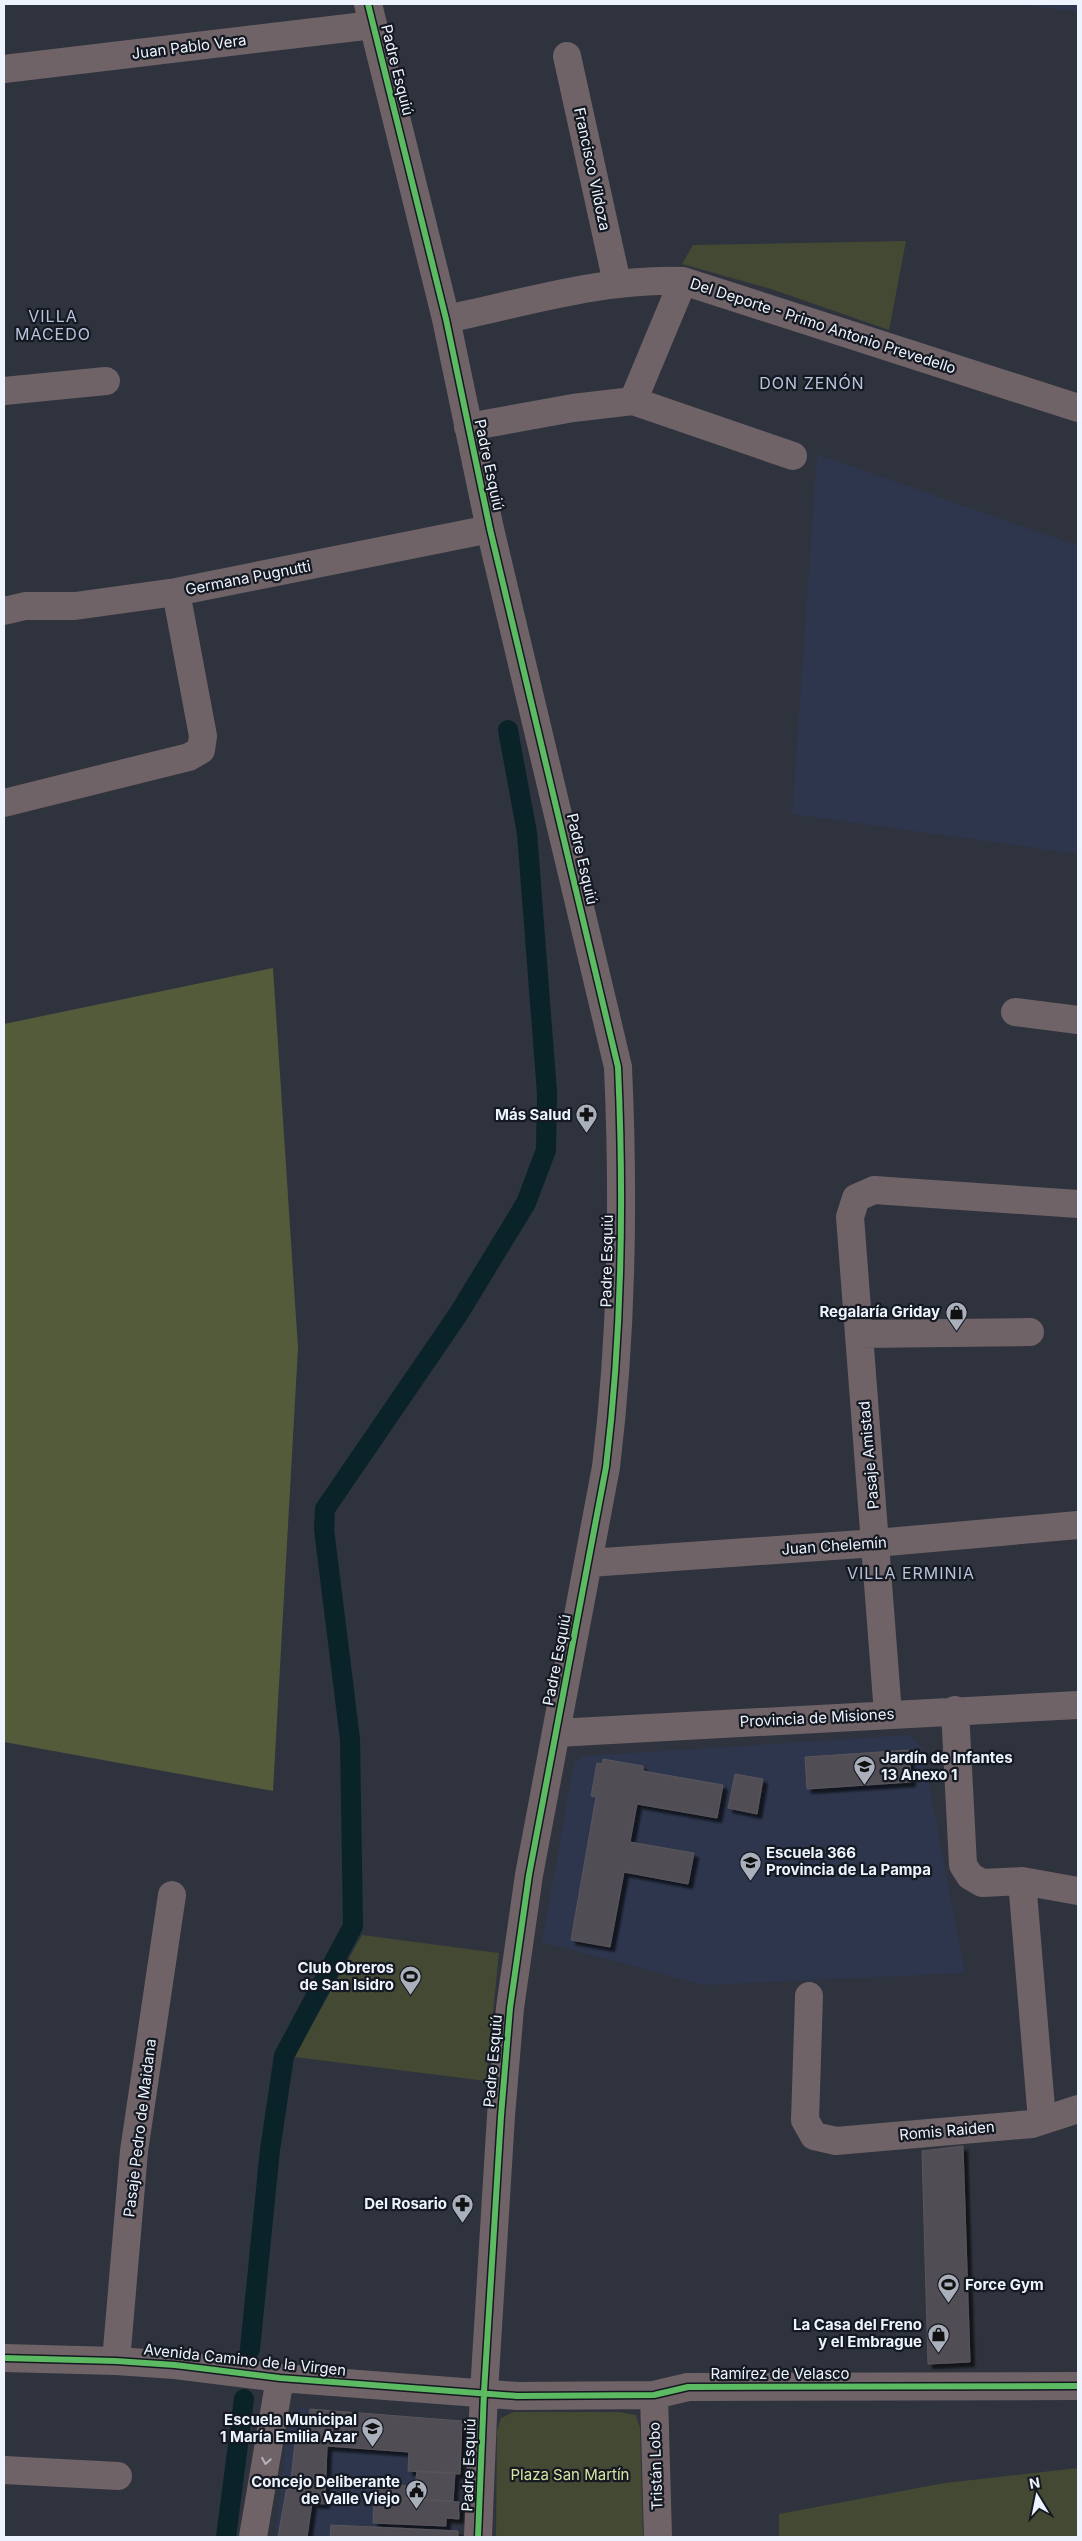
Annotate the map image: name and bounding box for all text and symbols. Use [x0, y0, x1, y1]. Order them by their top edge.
street label: Padre Esquiú [377, 22, 418, 117]
street label: Juan Pablo Vera [131, 30, 247, 63]
street label: Francisco Vildoza [570, 106, 615, 232]
street label: Del Deporte - Primo Antonio Prevedello [688, 273, 959, 378]
district label: VILLA MACEDO [15, 306, 91, 344]
district label: DON ZENÓN [759, 373, 865, 393]
street label: Padre Esquiú [471, 417, 508, 512]
street label: Germana Pugnutti [184, 556, 312, 599]
street label: Padre Esquiú [563, 811, 602, 906]
pharmacy icon: Más Salud [575, 1103, 599, 1134]
place label: Más Salud [495, 1105, 571, 1124]
street label: Padre Esquiú [596, 1214, 617, 1308]
shop icon: Regalaría Griday [944, 1300, 968, 1331]
place label: Regalaría Griday [819, 1302, 940, 1321]
street label: Pasaje Amistad [854, 1400, 883, 1510]
street label: Juan Chelemín [781, 1532, 887, 1559]
district label: VILLA ERMINIA [847, 1563, 975, 1583]
street label: Padre Esquiú [538, 1612, 575, 1707]
street label: Provincia de Misiones [739, 1704, 895, 1731]
place label: Jardín de Infantes 13 Anexo 1 [881, 1748, 1013, 1784]
school or university icon: Jardín de Infantes 13 Anexo 1 [853, 1755, 877, 1786]
place label: Escuela 366 Provincia de La Pampa [766, 1843, 931, 1879]
school or university icon: Escuela 366 Provincia de La Pampa [738, 1850, 762, 1881]
place label: Club Obreros de San Isidro [297, 1958, 394, 1994]
sports icon: Club Obreros de San Isidro [398, 1965, 422, 1996]
street label: Padre Esquiú [479, 2014, 506, 2108]
street label: Pasaje Pedro de Maidana [119, 2038, 160, 2218]
street label: Romis Raiden [898, 2117, 995, 2144]
pharmacy icon: Del Rosario [451, 2192, 475, 2223]
place label: Del Rosario [364, 2194, 447, 2213]
sports icon: Force Gym [937, 2273, 961, 2304]
place label: Force Gym [965, 2275, 1044, 2294]
place label: La Casa del Freno y el Embrague [793, 2315, 922, 2351]
shop icon: La Casa del Freno y el Embrague [926, 2322, 950, 2353]
street label: Avenida Camino de la Virgen [143, 2339, 347, 2380]
street label: Ramírez de Velasco [710, 2364, 850, 2383]
place label: Escuela Municipal 1 María Emilia Azar [220, 2410, 357, 2446]
school or university icon: Escuela Municipal 1 María Emilia Azar [361, 2417, 385, 2448]
street label: Padre Esquiú [457, 2418, 480, 2512]
street label: Tristán Lobo [644, 2422, 667, 2511]
one-way arrow [261, 2456, 271, 2465]
park label: Plaza San Martín [511, 2465, 629, 2484]
north arrow [1012, 2471, 1062, 2521]
place label: Concejo Deliberante de Valle Viejo [251, 2472, 400, 2508]
text: N [1028, 2473, 1041, 2492]
public building icon: Concejo Deliberante de Valle Viejo [404, 2479, 428, 2510]

